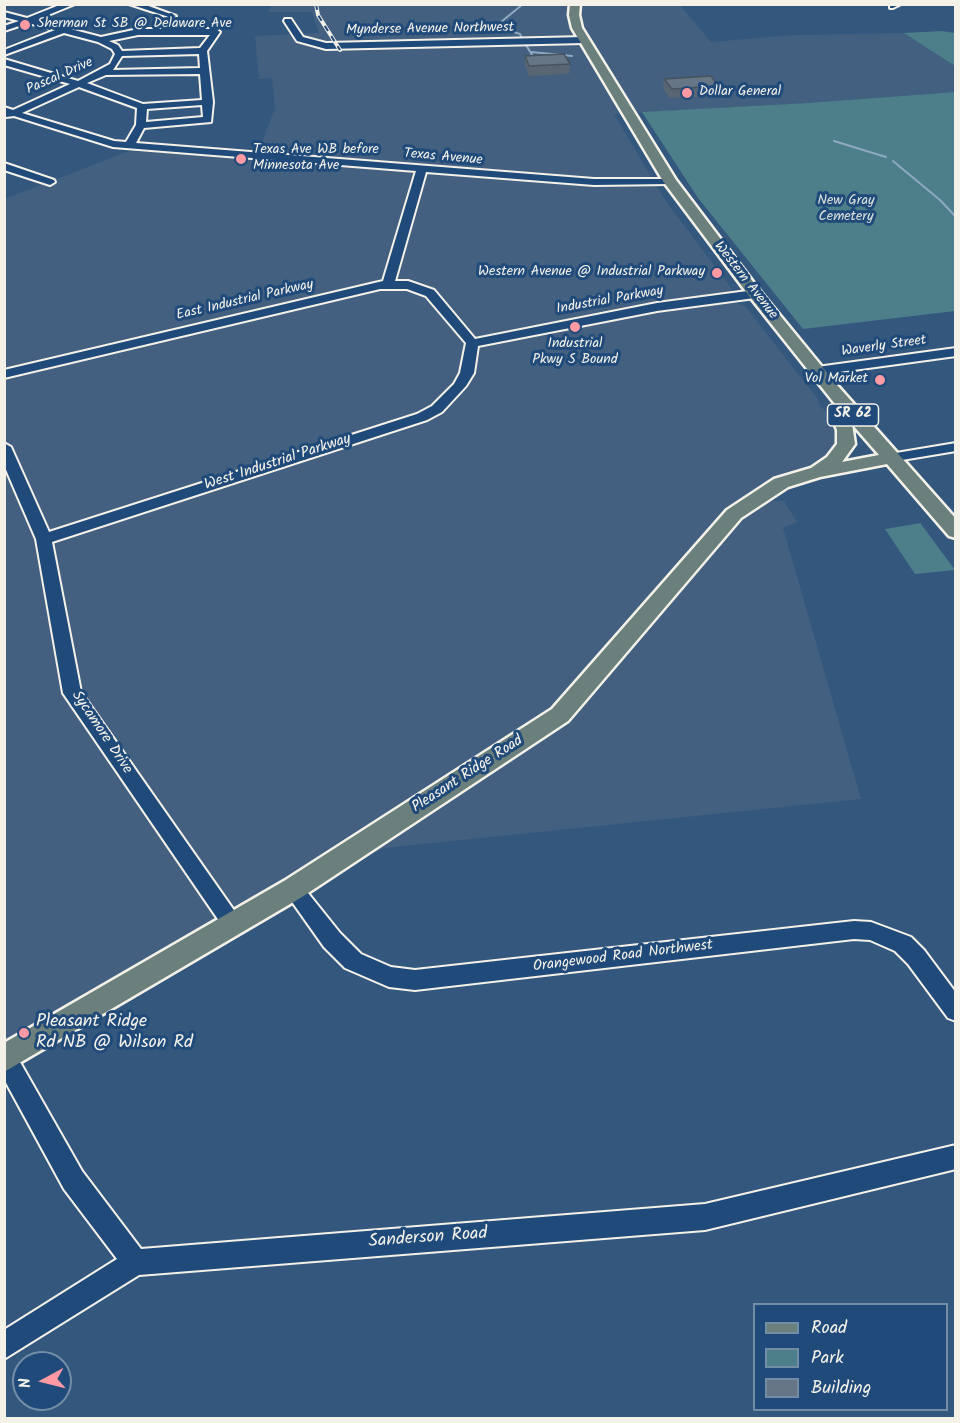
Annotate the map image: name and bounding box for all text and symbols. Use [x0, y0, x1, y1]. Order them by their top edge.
place label: Sherman St SB @ Delaware Ave [37, 17, 232, 33]
marker: Sherman St SB @ Delaware Ave [18, 18, 32, 32]
street label: Mynderse Avenue Northwest [346, 20, 514, 40]
street label: Pascal Drive [24, 55, 96, 99]
place label: Dollar General [699, 85, 781, 101]
marker: Dollar General [680, 86, 694, 100]
place label: Texas Ave WB before Minnesota Ave [253, 143, 379, 176]
street label: Texas Avenue [403, 146, 483, 170]
marker: Texas Ave WB before Minnesota Ave [234, 152, 248, 166]
park label: New Gray Cemetery [817, 194, 875, 226]
street label: Western Avenue [709, 239, 781, 323]
place label: Western Avenue @ Industrial Parkway [478, 265, 705, 281]
marker: Western Avenue @ Industrial Parkway [710, 266, 724, 280]
street label: East Industrial Parkway [175, 277, 315, 325]
street label: Industrial Parkway [555, 283, 665, 319]
marker: Industrial Pkwy S Bound [568, 320, 582, 334]
street label: Waverly Street [841, 333, 927, 361]
place label: Industrial Pkwy S Bound [532, 337, 618, 370]
place label: Vol Market [805, 372, 868, 388]
marker: Vol Market [873, 373, 887, 387]
road number: SR 62 [828, 404, 878, 426]
street label: West Industrial Parkway [203, 431, 353, 495]
street label: Sycamore Drive [67, 688, 135, 778]
street label: Pleasant Ridge Road [409, 732, 527, 818]
street label: Orangewood Road Northwest [532, 937, 714, 977]
place label: Pleasant Ridge Rd NB @ Wilson Rd [36, 1012, 193, 1054]
marker: Pleasant Ridge Rd NB @ Wilson Rd [17, 1026, 31, 1040]
street label: Sanderson Road [368, 1224, 488, 1254]
legend [753, 1303, 948, 1411]
text: Road [811, 1314, 847, 1343]
text: Park [811, 1344, 844, 1373]
north arrow [12, 1351, 72, 1411]
text: Building [811, 1374, 871, 1403]
text: N [13, 1376, 39, 1390]

